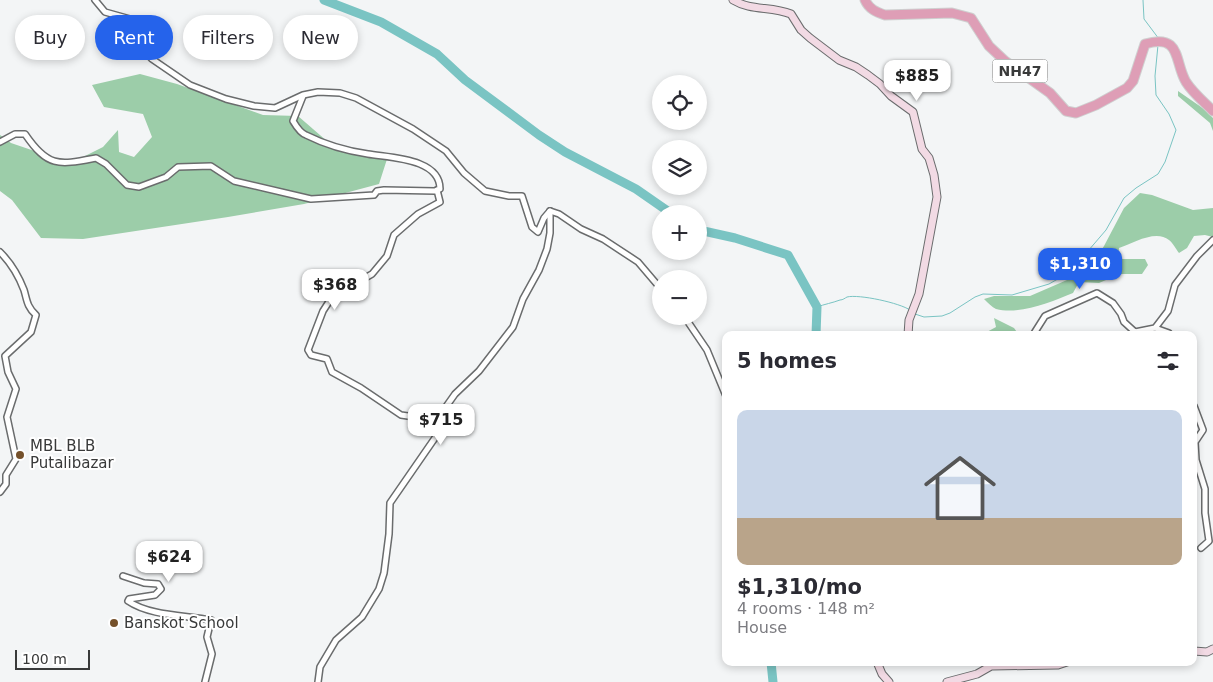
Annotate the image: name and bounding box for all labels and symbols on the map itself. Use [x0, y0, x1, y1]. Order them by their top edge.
pin: $885 [887, 59, 947, 102]
road number: NH47 [992, 59, 1048, 82]
pin: $1,310 [1039, 248, 1121, 290]
pin: $368 [305, 268, 365, 311]
pin: $715 [411, 404, 471, 446]
place label: MBL BLB Putalibazar [30, 437, 114, 472]
marker: MBL BLB Putalibazar [14, 449, 26, 461]
pin: $624 [139, 540, 199, 583]
place label: Banskot School [124, 614, 239, 632]
marker: Banskot School [108, 617, 120, 629]
scale bar [15, 647, 90, 670]

